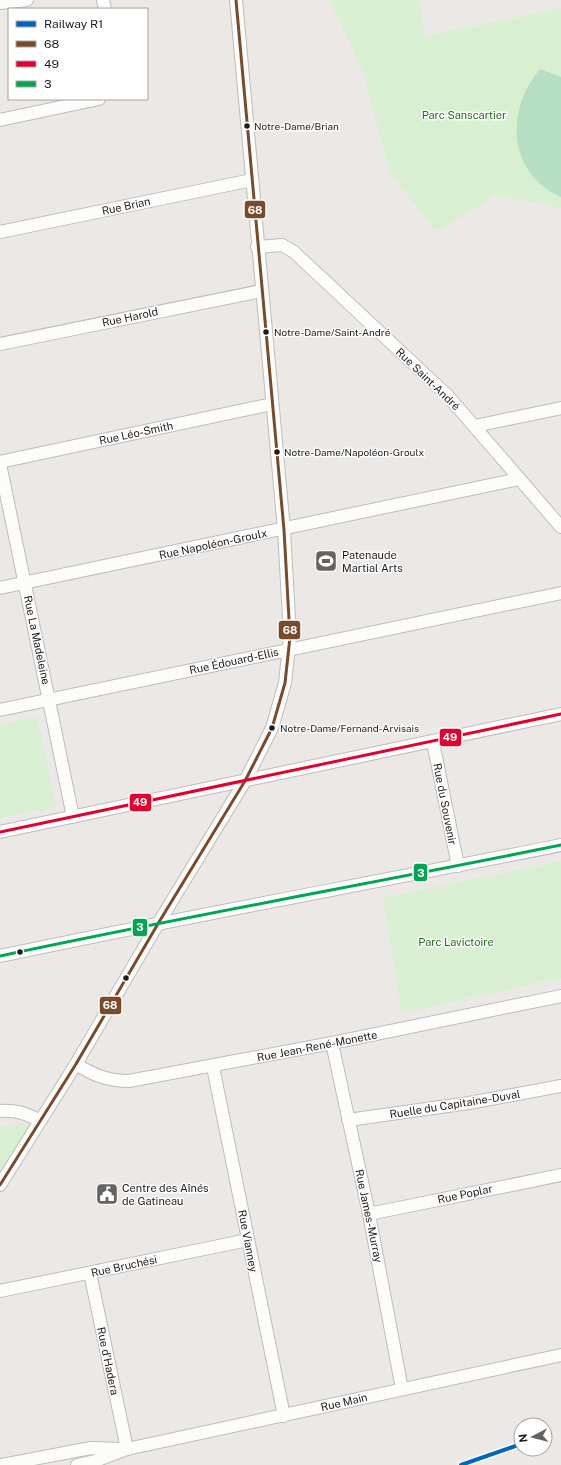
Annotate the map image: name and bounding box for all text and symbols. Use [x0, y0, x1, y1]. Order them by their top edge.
legend [8, 8, 148, 100]
text: Railway R1 [44, 17, 103, 31]
text: 68 [44, 37, 59, 51]
text: 49 [44, 57, 59, 71]
text: 3 [44, 77, 52, 91]
park label: Parc Sanscartier [422, 109, 506, 121]
place label: Notre-Dame/Brian [254, 120, 339, 132]
marker: Notre-Dame/Brian [242, 121, 252, 131]
street label: Rue Brian [101, 195, 151, 217]
line badge: 68 [244, 200, 266, 219]
text: 68 [248, 204, 262, 216]
street label: Rue Harold [101, 305, 159, 329]
place label: Notre-Dame/Saint-André [274, 326, 391, 338]
marker: Notre-Dame/Saint-André [261, 327, 271, 337]
street label: Rue Saint-André [394, 346, 462, 412]
street label: Rue Léo-Smith [98, 419, 174, 447]
place label: Notre-Dame/Napoléon-Groulx [284, 446, 424, 458]
marker: Notre-Dame/Napoléon-Groulx [272, 447, 282, 457]
street label: Rue Napoléon-Groulx [158, 527, 268, 561]
sports icon: Patenaude Martial Arts [313, 548, 339, 574]
place label: Patenaude Martial Arts [342, 549, 403, 574]
street label: Rue La Madeleine [22, 594, 52, 686]
line badge: 68 [278, 620, 301, 640]
text: 68 [283, 624, 297, 636]
street label: Rue Édouard-Ellis [188, 645, 280, 676]
place label: Notre-Dame/Fernand-Arvisais [280, 722, 419, 734]
marker: Notre-Dame/Fernand-Arvisais [267, 723, 277, 733]
line badge: 49 [439, 728, 462, 747]
text: 49 [443, 731, 457, 743]
street label: Rue du Souvenir [431, 762, 459, 846]
line badge: 49 [129, 793, 152, 812]
text: 49 [133, 796, 147, 808]
line badge: 3 [413, 863, 428, 882]
text: 3 [417, 867, 425, 879]
line badge: 3 [132, 918, 148, 937]
text: 3 [136, 921, 144, 933]
park label: Parc Lavictoire [418, 936, 494, 948]
unlabelled marker [15, 947, 25, 957]
unlabelled marker [121, 973, 131, 983]
line badge: 68 [99, 996, 122, 1015]
text: 68 [103, 999, 117, 1011]
street label: Rue Jean-René-Monette [256, 1028, 378, 1064]
street label: Ruelle du Capitaine-Duval [389, 1088, 521, 1120]
street label: Rue James-Murray [353, 1168, 385, 1264]
public building icon: Centre des Aînés de Gatineau [94, 1181, 120, 1207]
place label: Centre des Aînés de Gatineau [122, 1182, 209, 1207]
street label: Rue Poplar [436, 1182, 494, 1206]
street label: Rue Vianney [236, 1209, 260, 1273]
street label: Rue Bruchési [90, 1253, 158, 1279]
street label: Rue d'Hadera [95, 1326, 121, 1396]
street label: Rue Main [320, 1391, 368, 1413]
north arrow [513, 1417, 553, 1457]
text: N [517, 1433, 530, 1443]

